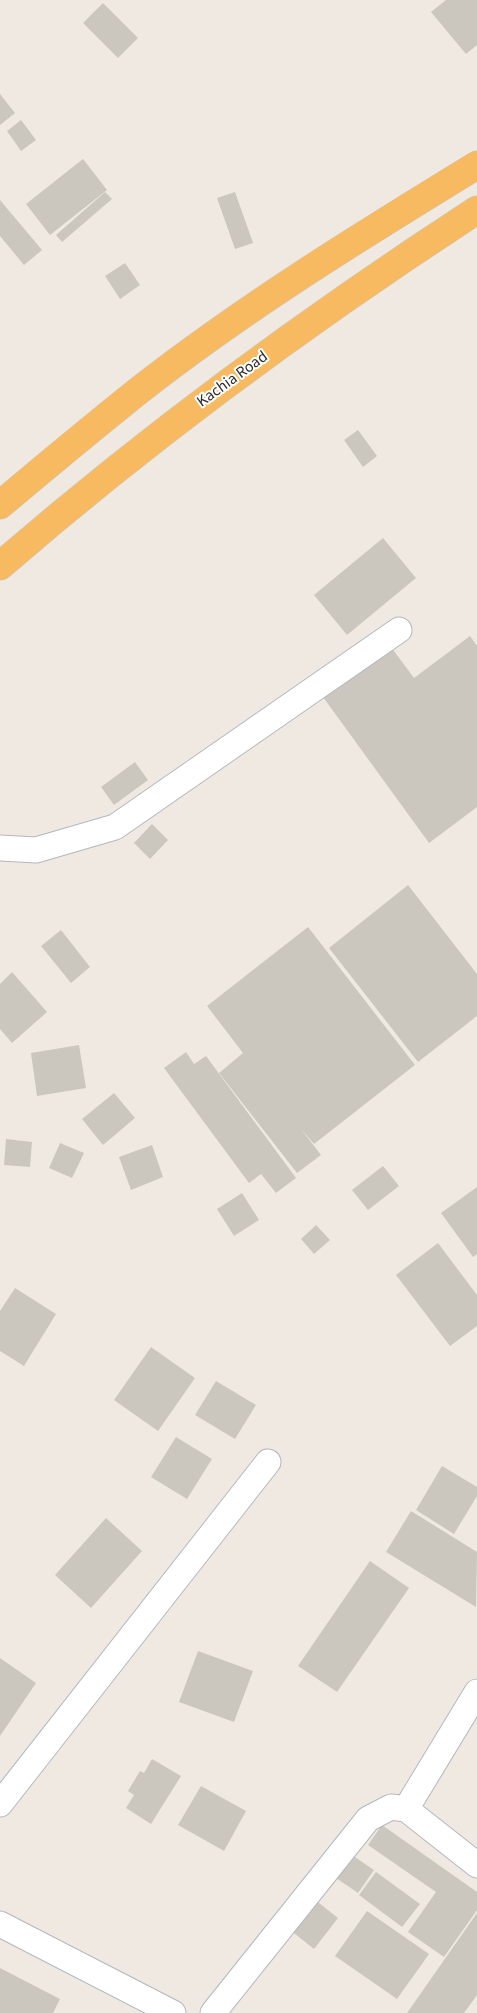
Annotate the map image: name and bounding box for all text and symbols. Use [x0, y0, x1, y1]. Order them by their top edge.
street label: Kachia Road [194, 348, 272, 412]

